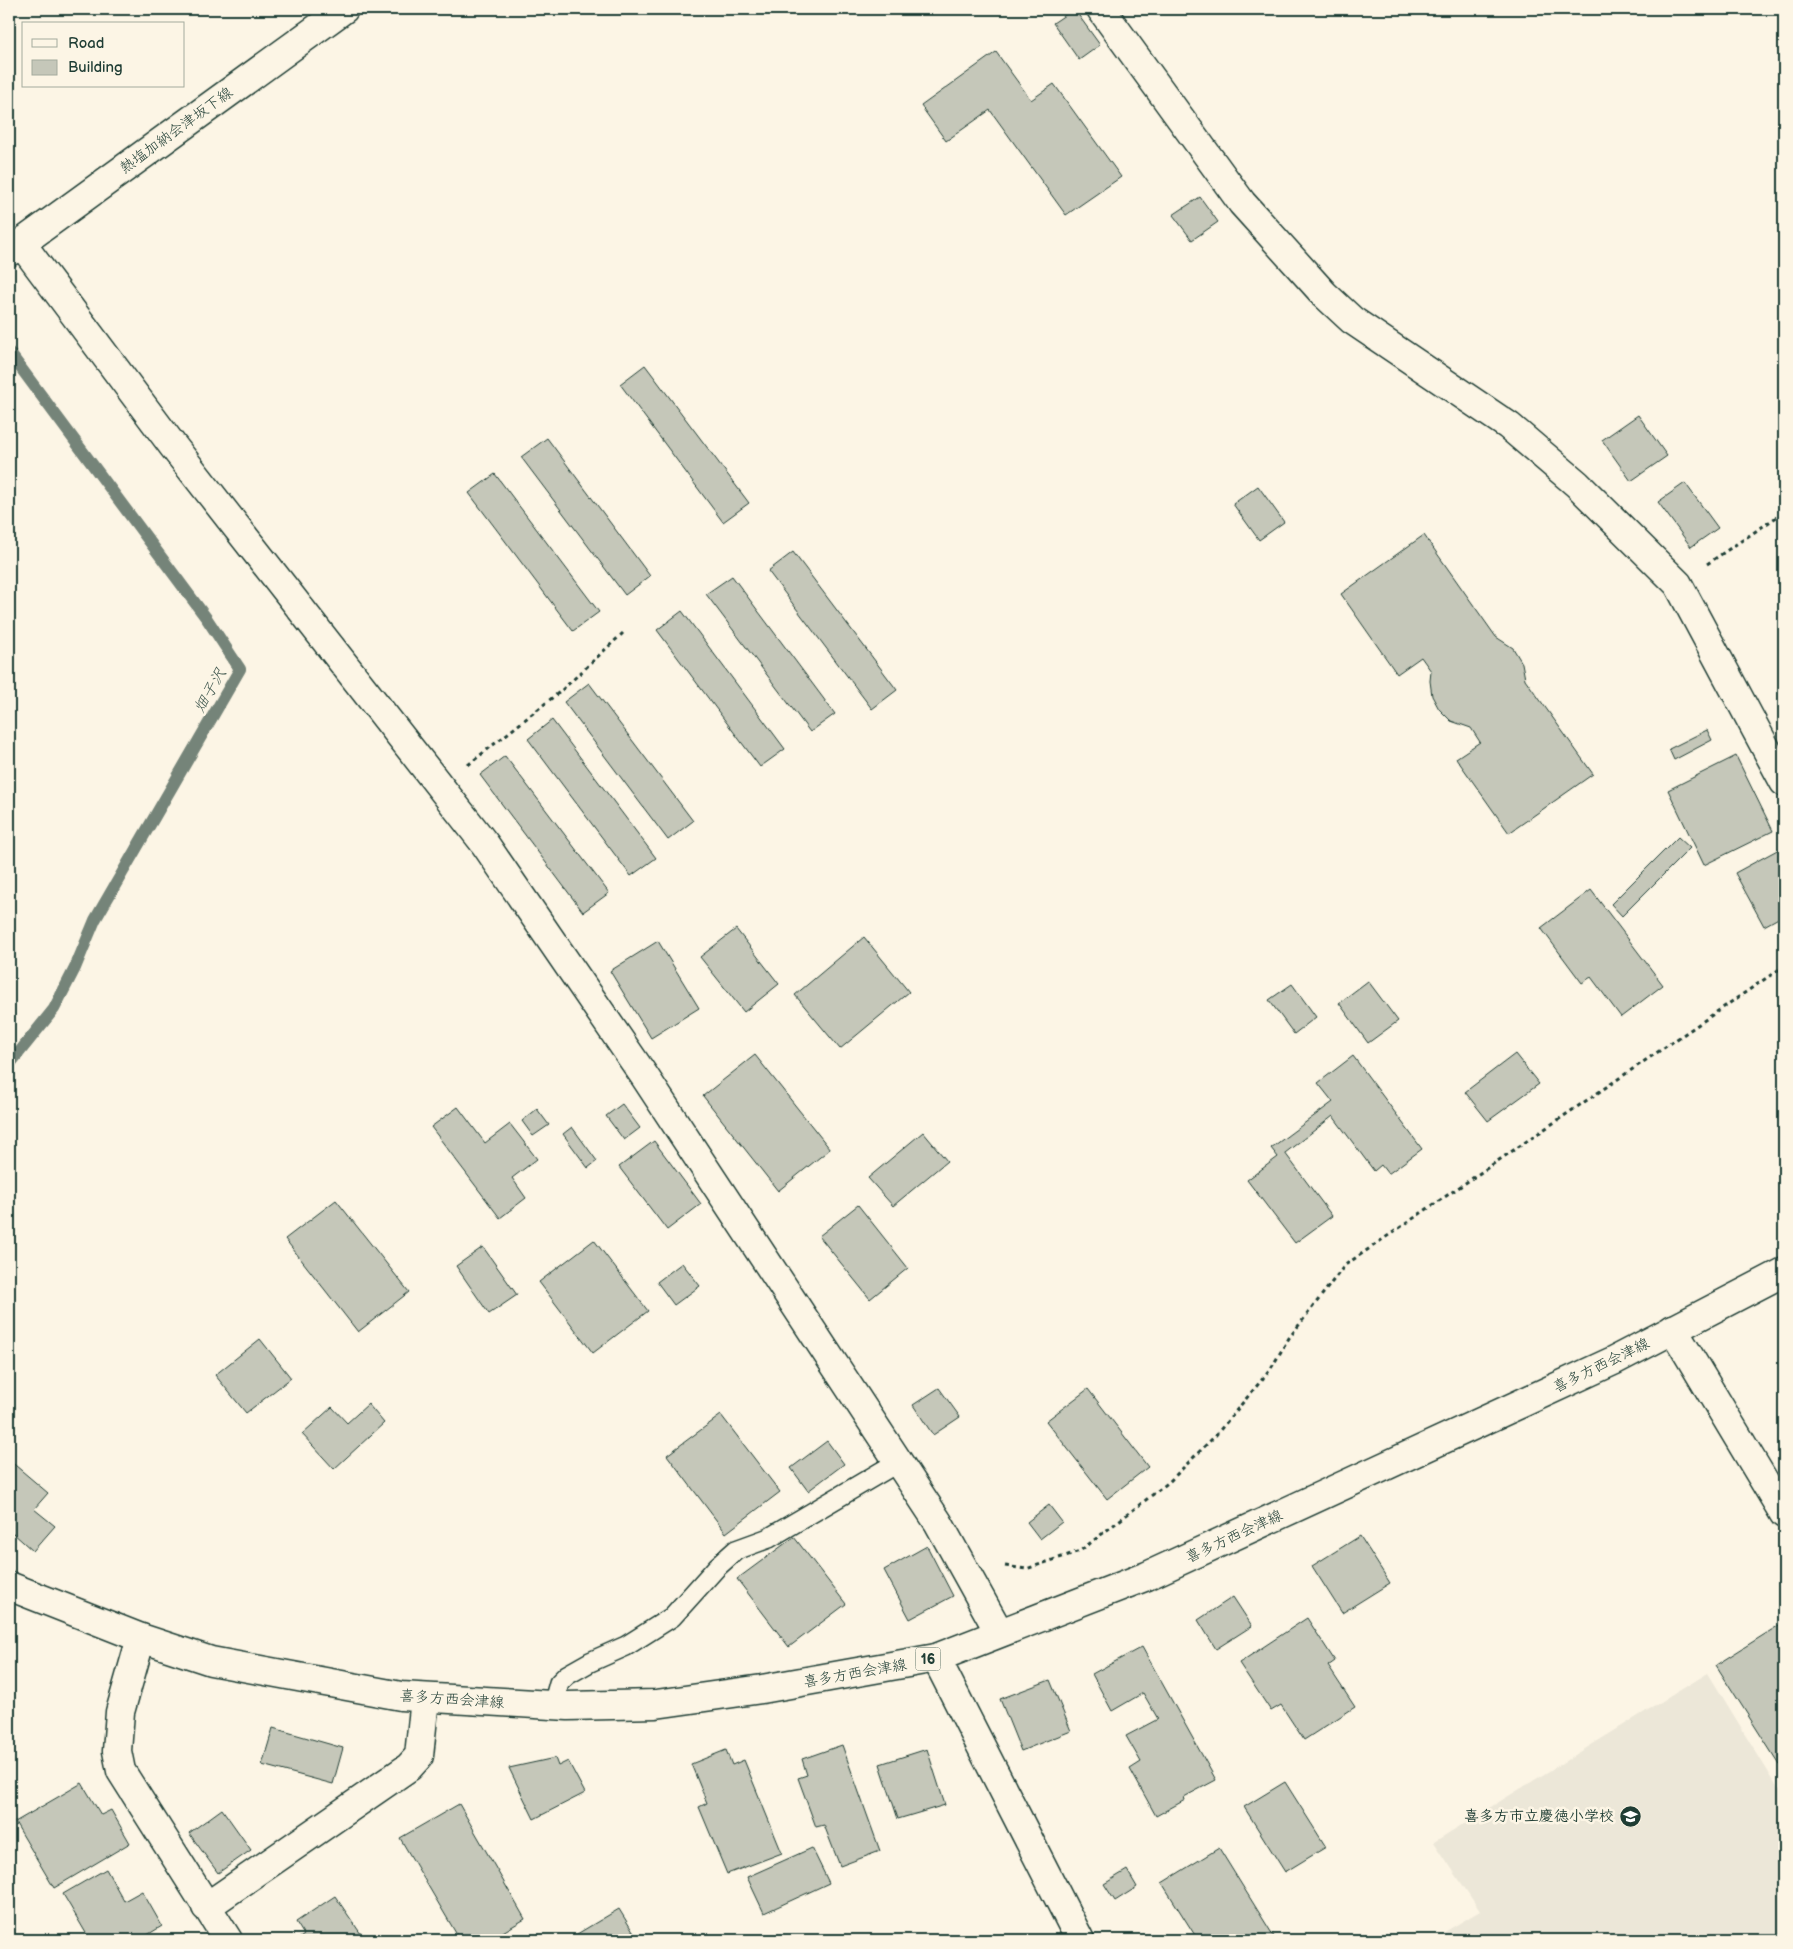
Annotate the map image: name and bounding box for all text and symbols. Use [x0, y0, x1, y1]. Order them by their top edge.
legend [22, 22, 185, 88]
text: Road [68, 34, 104, 53]
text: Building [68, 58, 123, 77]
street label: 熱塩加納会津坂下線 [116, 83, 236, 178]
water label: 畑子沢 [190, 664, 231, 716]
street label: 喜多方西会津線 [1550, 1334, 1653, 1397]
street label: 喜多方西会津線 [1183, 1506, 1286, 1567]
road number: 16 [916, 1648, 940, 1670]
street label: 喜多方西会津線 [802, 1655, 908, 1692]
street label: 喜多方西会津線 [399, 1686, 505, 1713]
school or university icon: 喜多方市立慶徳小学校 [1618, 1804, 1642, 1828]
place label: 喜多方市立慶徳小学校 [1464, 1807, 1614, 1826]

